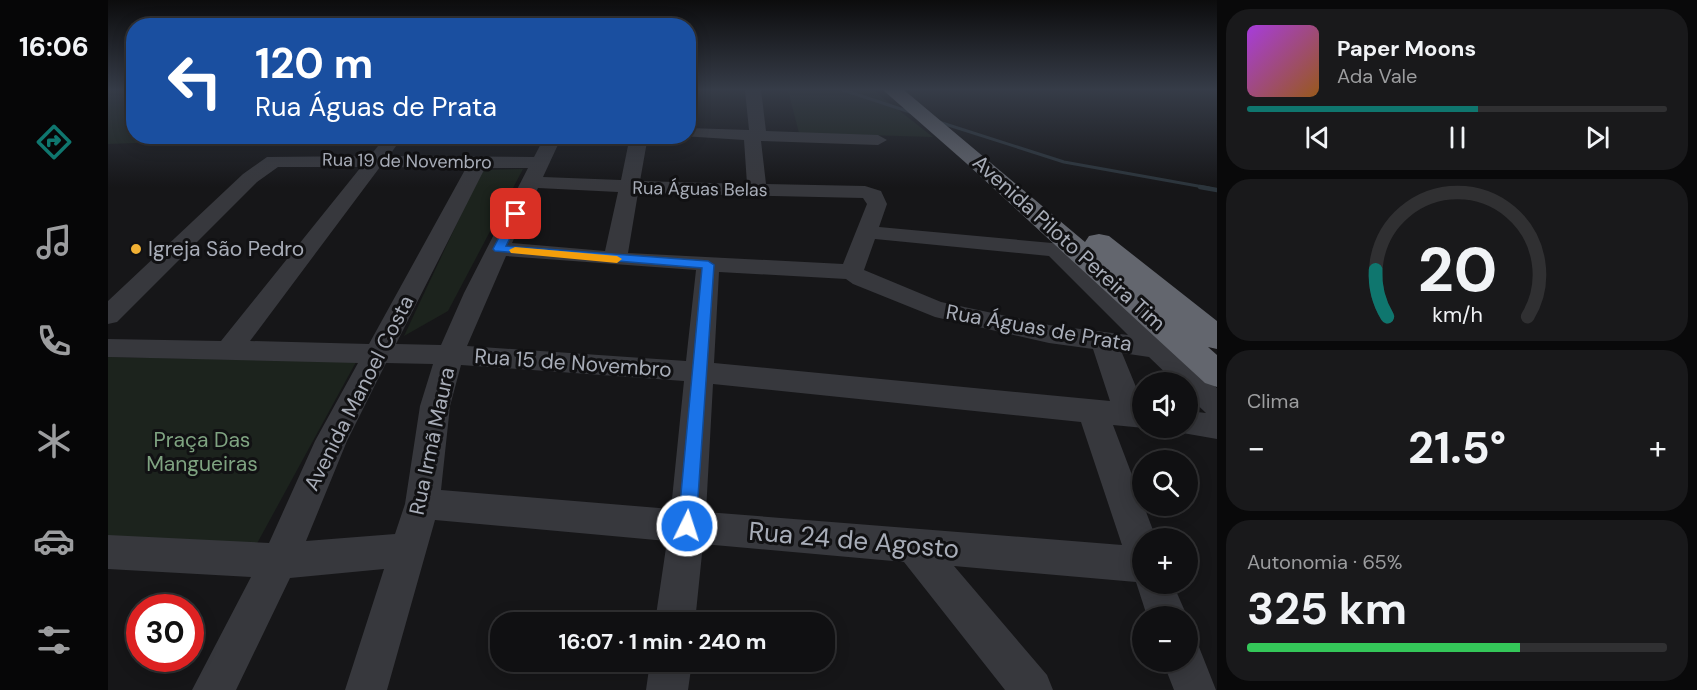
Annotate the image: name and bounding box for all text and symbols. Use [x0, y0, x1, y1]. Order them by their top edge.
text: 16:06 [19, 29, 89, 64]
text: Paper Moons [1337, 34, 1476, 63]
text: 120 m [255, 36, 373, 91]
icon: left [156, 42, 234, 120]
text: Ada Vale [1337, 63, 1417, 89]
text: Rua Águas de Prata [255, 89, 497, 124]
icon: directions [33, 121, 75, 163]
icon: previous [1301, 121, 1334, 154]
icon: pause [1441, 121, 1474, 154]
icon: next [1581, 121, 1614, 154]
street label: Rua 19 de Novembro [322, 148, 492, 174]
street label: Avenida Piloto Pereira Tim [966, 149, 1172, 337]
street label: Rua Águas Belas [632, 176, 768, 202]
pin [490, 188, 541, 239]
icon: arrive [499, 197, 532, 230]
icon: music [33, 221, 75, 263]
text: 20 [1417, 229, 1497, 310]
place label: Igreja São Pedro [148, 235, 304, 263]
marker: Igreja São Pedro [129, 242, 143, 256]
street label: Avenida Manoel Costa [298, 291, 420, 495]
street label: Rua Águas de Prata [944, 298, 1134, 358]
text: km/h [1432, 301, 1482, 329]
icon: phone [33, 320, 75, 362]
street label: Rua 15 de Novembro [473, 342, 673, 384]
street label: Rua Irmã Maura [403, 365, 461, 517]
map controls [1132, 372, 1198, 672]
button: sound [1132, 372, 1198, 438]
text: Clima [1247, 388, 1299, 414]
text: 21.5° [1408, 418, 1506, 477]
icon: climate [33, 420, 75, 462]
park label: Praça Das Mangueiras [146, 426, 258, 478]
text: − [1247, 426, 1265, 469]
text: + [1649, 426, 1667, 469]
button: search [1132, 450, 1198, 516]
position arrow [655, 494, 719, 558]
street label: Rua 24 de Agosto [747, 514, 961, 566]
icon: car [33, 520, 75, 562]
button: + [1132, 528, 1198, 594]
text: Autonomia · 65% [1247, 549, 1402, 575]
text: 325 km [1247, 579, 1407, 638]
speed limit sign: 30 [126, 594, 204, 672]
button: − [1132, 606, 1198, 672]
icon: filters [33, 619, 75, 661]
text: 16:07 · 1 min · 240 m [558, 627, 767, 656]

